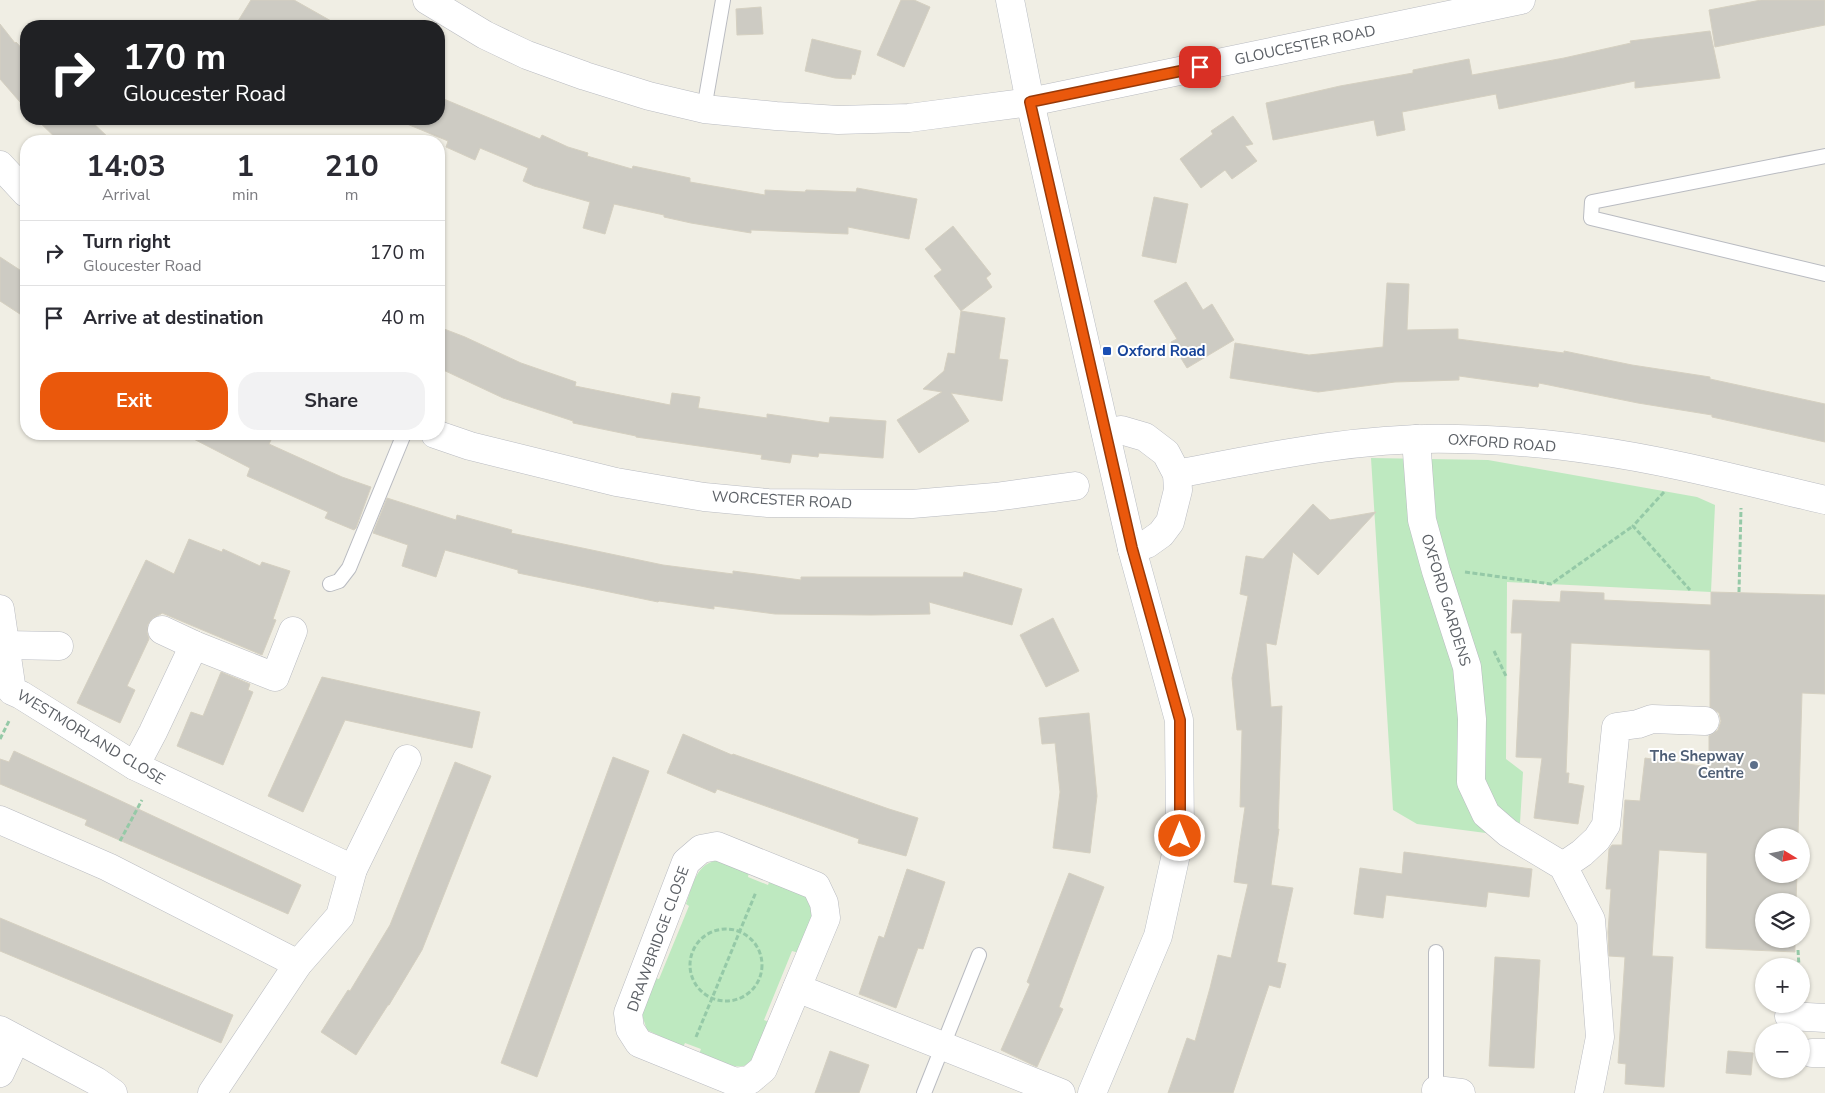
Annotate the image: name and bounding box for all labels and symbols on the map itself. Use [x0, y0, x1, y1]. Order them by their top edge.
street label: GLOUCESTER ROAD [1233, 20, 1377, 70]
pin [1179, 46, 1221, 88]
place label: Oxford Road [1117, 341, 1206, 361]
marker: Oxford Road [1101, 345, 1113, 357]
street label: OXFORD ROAD [1447, 429, 1557, 457]
street label: WORCESTER ROAD [711, 486, 853, 514]
street label: OXFORD GARDENS [1416, 531, 1476, 669]
street label: WESTMORLAND CLOSE [13, 685, 169, 789]
place label: The Shepway Centre [1650, 746, 1744, 783]
marker: The Shepway Centre [1748, 759, 1760, 771]
position arrow [1153, 809, 1205, 861]
north arrow [1755, 828, 1810, 882]
street label: DRAWBRIDGE CLOSE [622, 863, 694, 1015]

